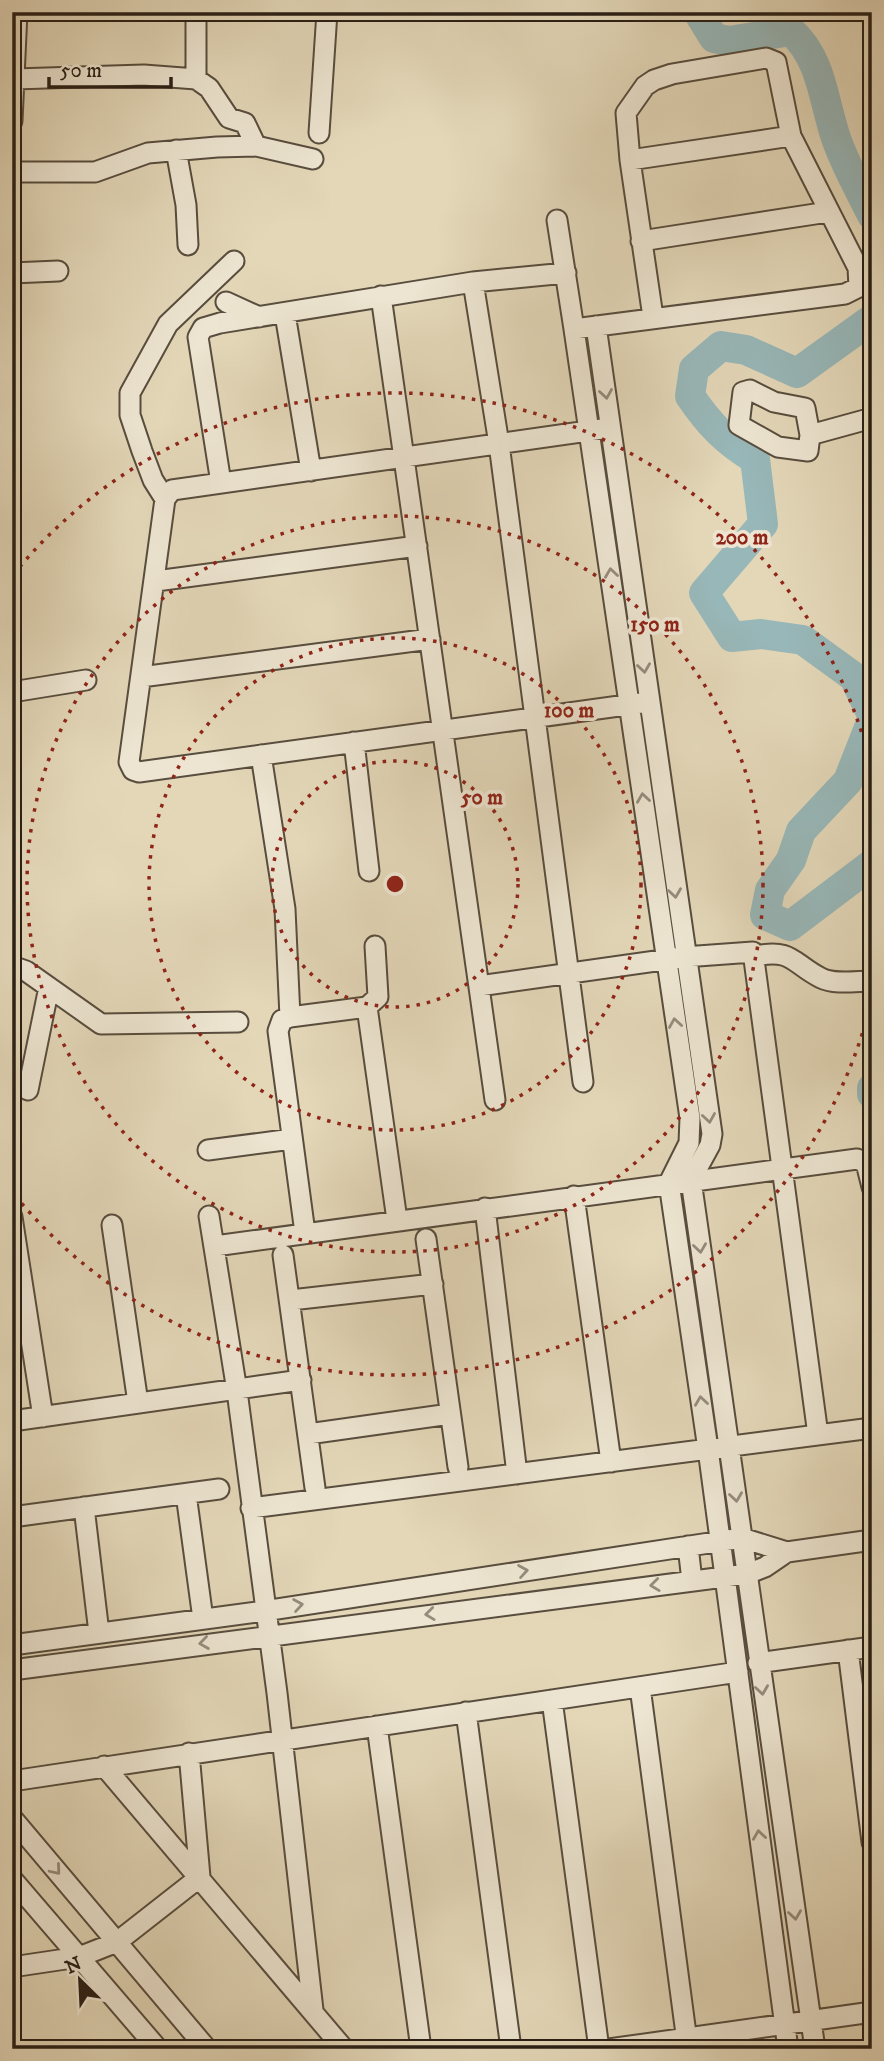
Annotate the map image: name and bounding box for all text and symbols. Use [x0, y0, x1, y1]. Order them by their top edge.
scale bar [49, 46, 172, 90]
text: 50 m [60, 58, 102, 84]
one-way arrow [598, 388, 613, 400]
text: 200 m [715, 525, 769, 551]
one-way arrow [604, 567, 619, 578]
text: 150 m [630, 612, 680, 638]
one-way arrow [636, 662, 651, 673]
text: 100 m [544, 698, 594, 724]
text: 50 m [460, 785, 503, 811]
one-way arrow [635, 792, 650, 804]
centre of rings [383, 872, 407, 896]
one-way arrow [668, 887, 683, 899]
one-way arrow [668, 1017, 683, 1029]
one-way arrow [701, 1112, 716, 1124]
one-way arrow [693, 1242, 708, 1254]
one-way arrow [694, 1395, 709, 1407]
one-way arrow [729, 1491, 744, 1503]
one-way arrow [517, 1564, 529, 1579]
one-way arrow [650, 1578, 661, 1593]
one-way arrow [292, 1598, 304, 1613]
one-way arrow [424, 1606, 436, 1621]
one-way arrow [198, 1635, 210, 1650]
one-way arrow [754, 1684, 769, 1696]
one-way arrow [752, 1830, 767, 1841]
one-way arrow [48, 1862, 60, 1875]
one-way arrow [787, 1909, 802, 1921]
north arrow [46, 1946, 116, 2016]
text: N [62, 1952, 86, 1980]

